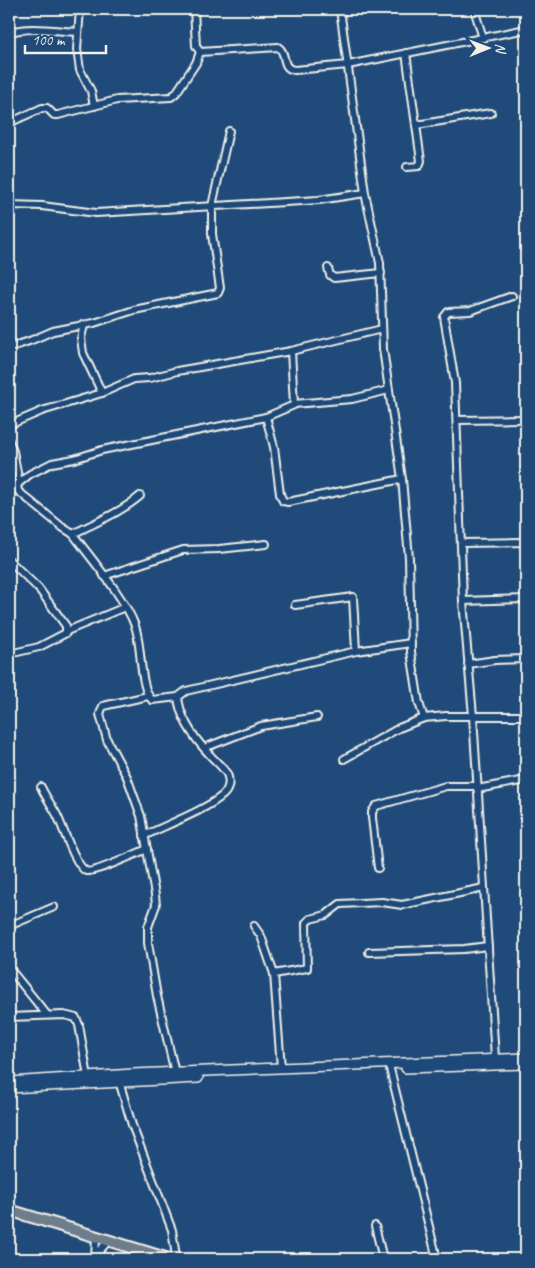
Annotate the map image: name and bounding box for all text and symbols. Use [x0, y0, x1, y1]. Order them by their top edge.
scale bar [25, 22, 106, 54]
north arrow [462, 22, 512, 72]
text: 100 m [32, 31, 66, 50]
text: N [492, 43, 509, 55]

